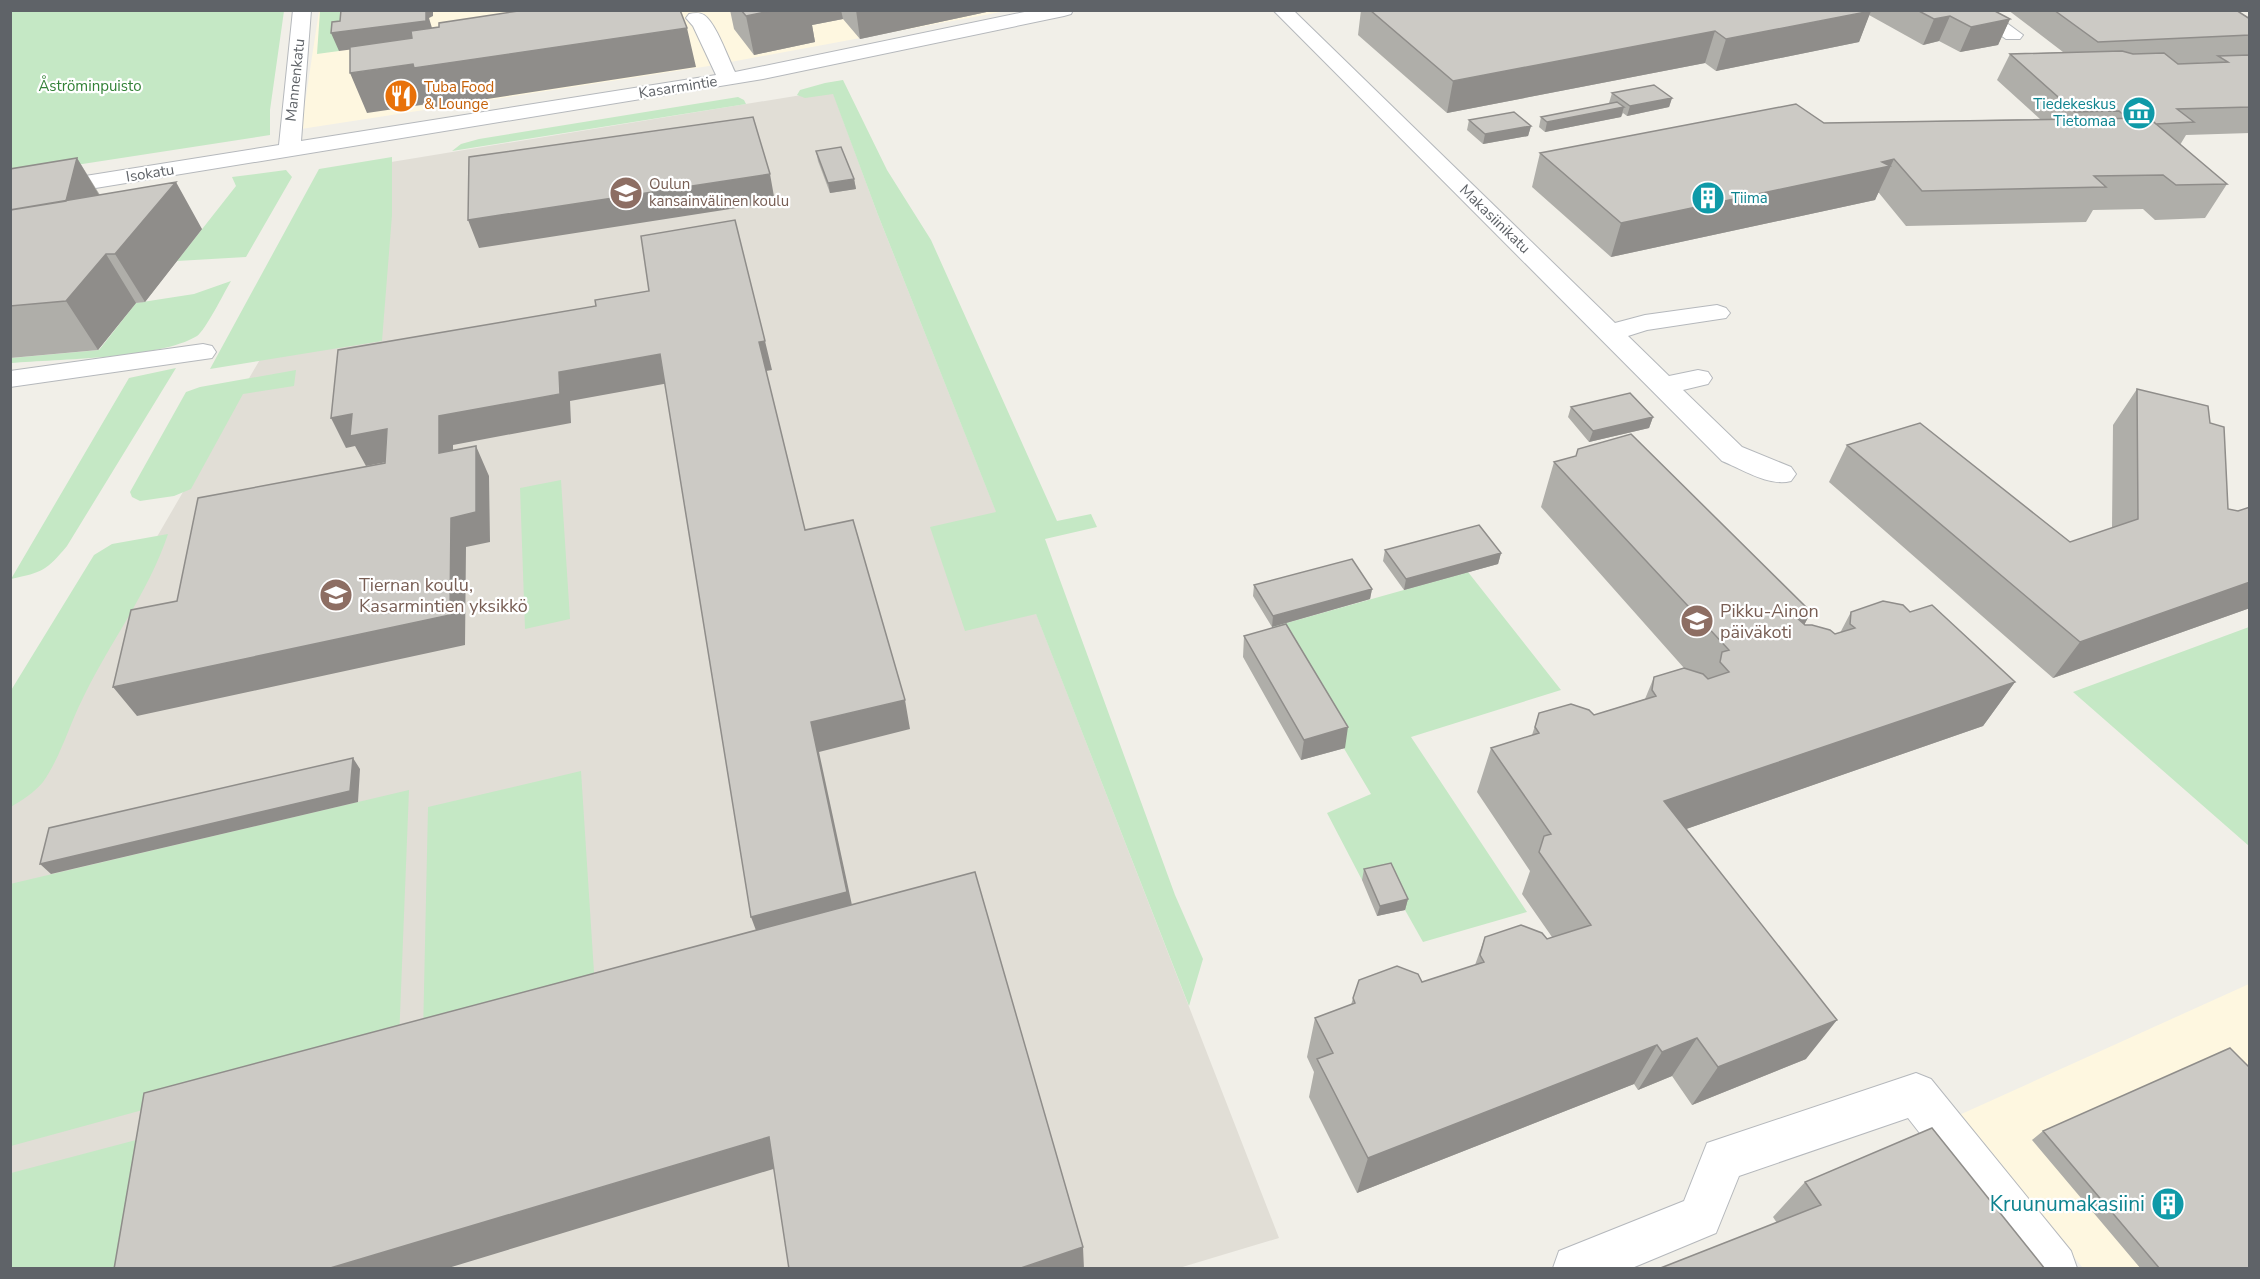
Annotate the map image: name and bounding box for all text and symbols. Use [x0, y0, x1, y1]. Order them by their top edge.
street label: Mannenkatu [281, 38, 309, 122]
street label: Kasarmintie [637, 71, 719, 103]
park label: Åströminpuisto [39, 75, 141, 96]
place label: Tuba Food & Lounge [424, 77, 494, 114]
restaurant icon: Tuba Food & Lounge [383, 78, 419, 114]
place label: Tiedekeskus Tietomaa [2033, 94, 2116, 131]
museum icon: Tiedekeskus Tietomaa [2121, 95, 2157, 131]
street label: Isokatu [125, 159, 175, 187]
place label: Oulun kansainvälinen koulu [649, 174, 789, 211]
school or university icon: Oulun kansainvälinen koulu [608, 175, 644, 211]
street label: Makasiinikatu [1455, 180, 1535, 258]
building icon: Tiima [1690, 180, 1726, 216]
place label: Tiima [1731, 188, 1768, 208]
place label: Tiernan koulu, Kasarmintien yksikkö [359, 573, 528, 618]
school or university icon: Tiernan koulu, Kasarmintien yksikkö [318, 577, 354, 613]
place label: Pikku-Ainon päiväkoti [1720, 599, 1819, 644]
school or university icon: Pikku-Ainon päiväkoti [1679, 603, 1715, 639]
building icon: Kruunumakasiini [2150, 1186, 2186, 1222]
place label: Kruunumakasiini [1990, 1190, 2145, 1218]

